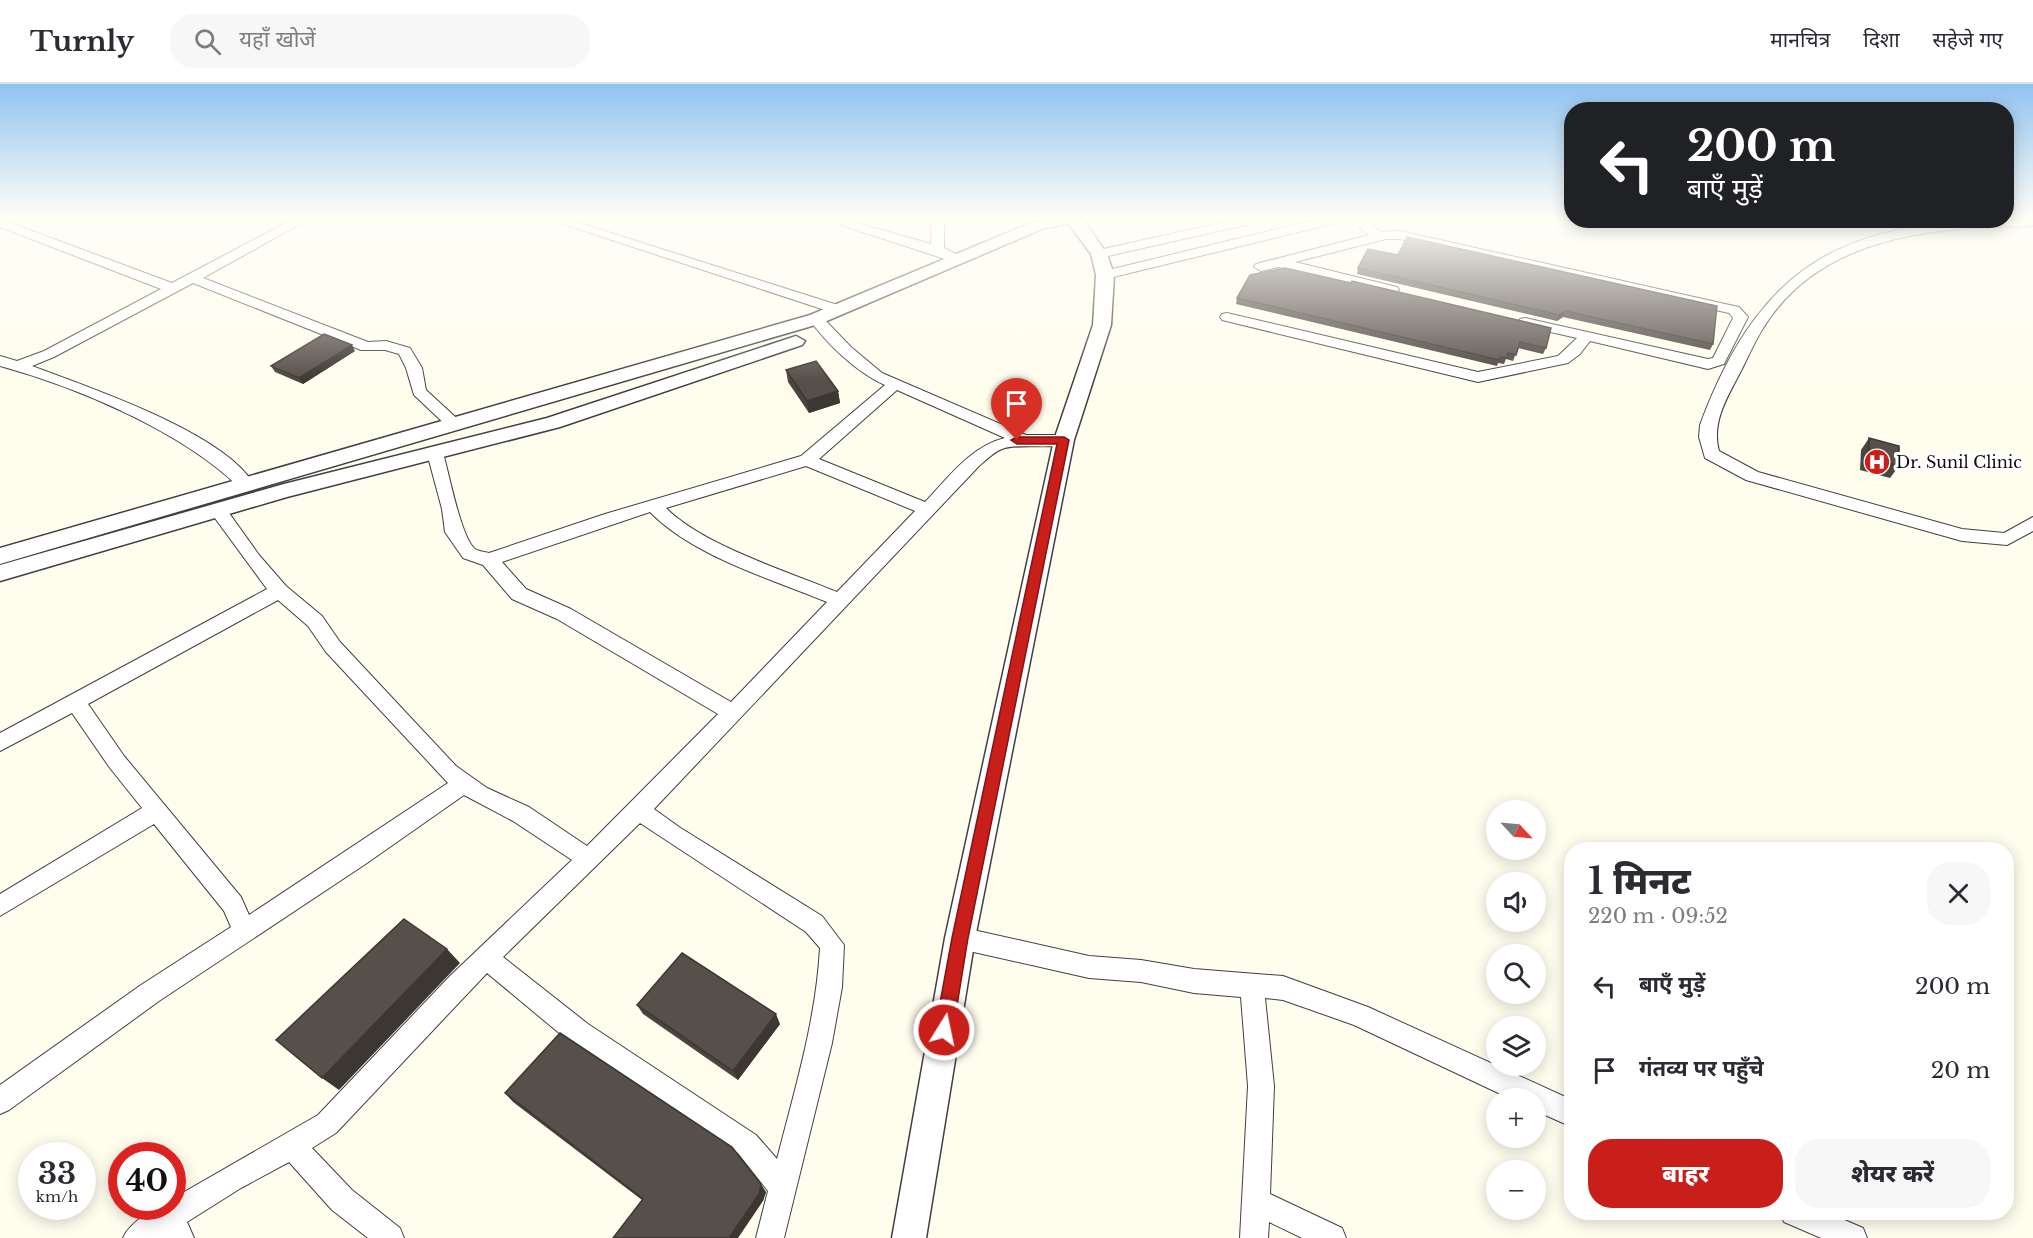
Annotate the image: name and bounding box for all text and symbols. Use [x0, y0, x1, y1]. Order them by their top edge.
search box [170, 14, 590, 68]
text: Turnly [30, 24, 134, 59]
icon: search [191, 25, 224, 58]
text: यहाँ खोजें [239, 26, 316, 53]
text: मानचित्र [1770, 27, 1830, 53]
text: दिशा [1863, 27, 1900, 53]
text: सहेजे गए [1933, 27, 2003, 53]
text: 200 m [1687, 120, 1835, 172]
icon: left [1588, 126, 1666, 204]
text: बाएँ मुड़ें [1687, 172, 1763, 205]
pin [991, 378, 1042, 440]
icon: arrive [1000, 387, 1033, 420]
hospital icon: Dr. Sunil Clinic [1862, 447, 1892, 477]
place label: Dr. Sunil Clinic [1896, 452, 2022, 472]
north arrow [1486, 800, 1546, 860]
map controls [1486, 800, 1546, 1220]
text: 1 मिनट [1588, 859, 1691, 904]
button: close [1927, 862, 1990, 925]
button: sound [1486, 872, 1546, 932]
text: 220 m · 09:52 [1588, 904, 1728, 928]
button: search [1486, 944, 1546, 1004]
icon: left [1588, 970, 1621, 1003]
text: बाएँ मुड़ें [1639, 971, 1705, 998]
text: 200 m [1915, 973, 1990, 1000]
position arrow [912, 998, 976, 1062]
button: layers [1486, 1016, 1546, 1076]
icon: arrive [1588, 1054, 1621, 1087]
text: गंतव्य पर पहुँचे [1639, 1055, 1764, 1082]
text: 20 m [1931, 1057, 1990, 1084]
button: + [1486, 1088, 1546, 1148]
button: बाहर [1588, 1139, 1783, 1208]
button: शेयर करें [1795, 1139, 1990, 1208]
speed limit sign: 40 [108, 1142, 186, 1220]
text: 33 [38, 1155, 76, 1192]
button: − [1486, 1160, 1546, 1220]
text: km/h [36, 1187, 78, 1206]

